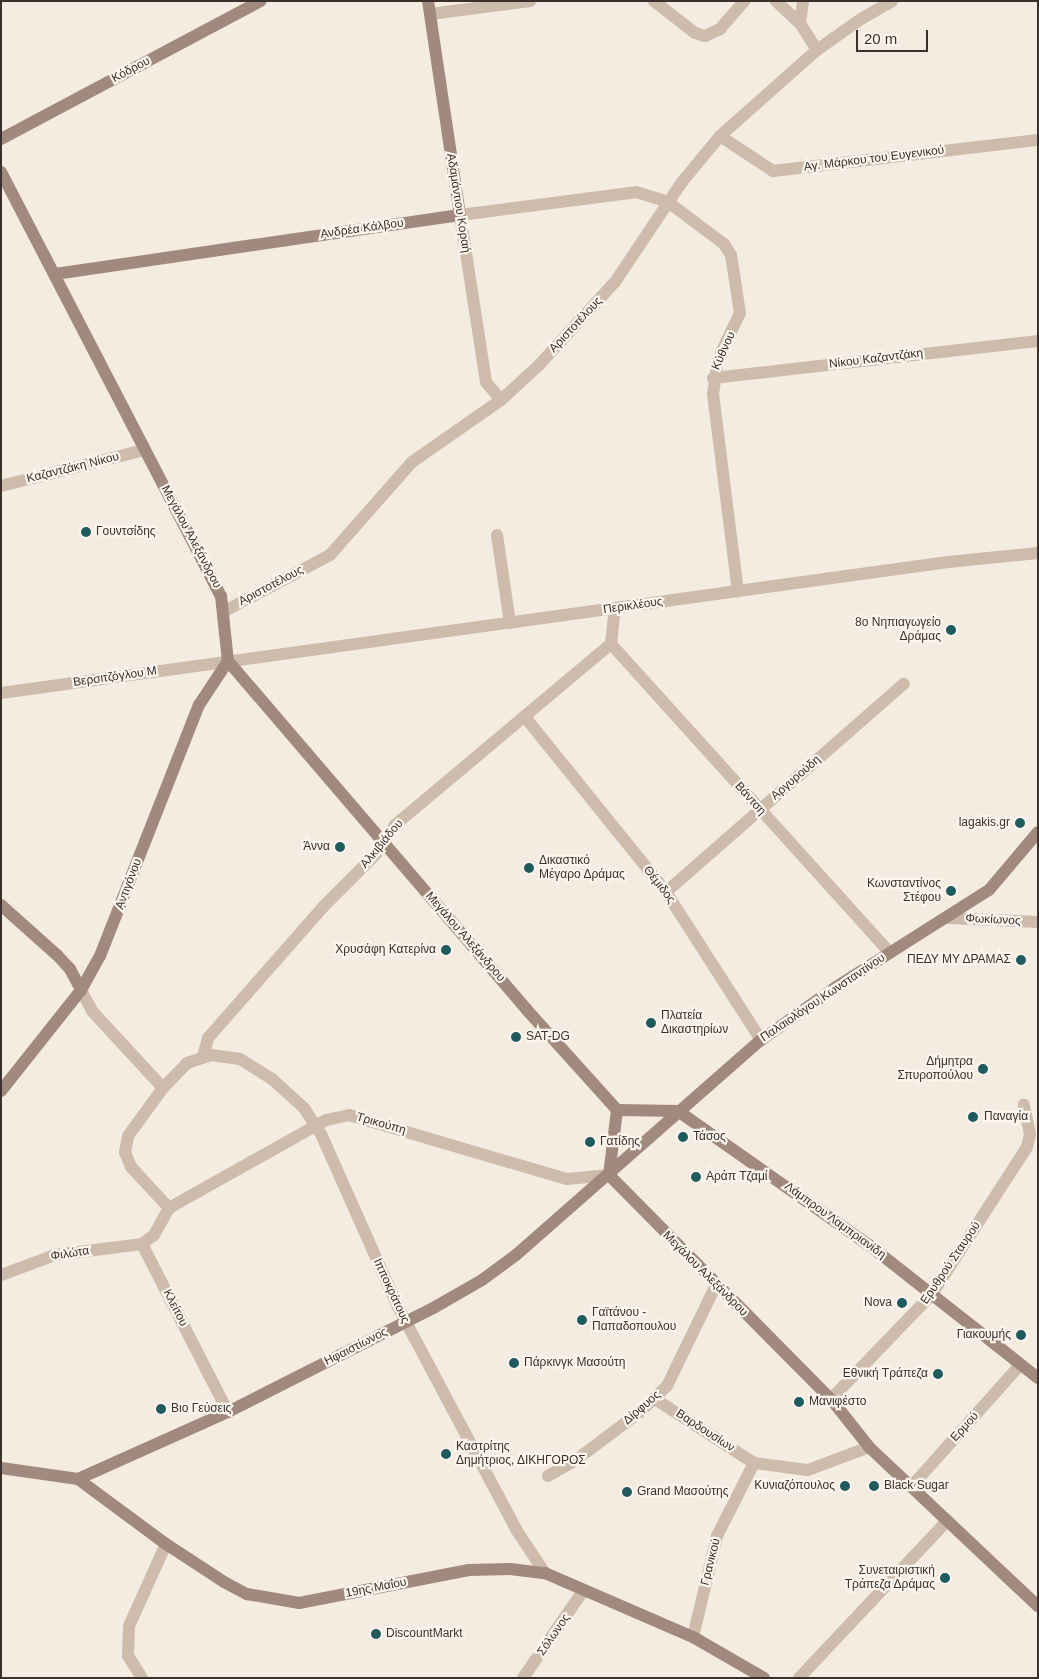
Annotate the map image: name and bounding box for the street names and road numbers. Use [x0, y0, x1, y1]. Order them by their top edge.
street label: Κόδρου [109, 54, 153, 86]
street label: Αγ. Μάρκου του Ευγενικού [803, 143, 945, 175]
street label: Αδαμάντιου Κοραή [443, 152, 473, 254]
street label: Ανδρέα Κάλβου [319, 216, 405, 242]
street label: Αριστοτέλους [547, 294, 605, 356]
street label: Κύθνου [709, 330, 739, 372]
street label: Νίκου Καζαντζάκη [828, 346, 924, 372]
street label: Καζαντζάκη Νίκου [25, 450, 121, 486]
street label: Μεγάλου Αλεξάνδρου [158, 483, 224, 591]
street label: Αριστοτέλους [236, 563, 306, 609]
street label: Περικλέους [602, 595, 664, 617]
street label: Βερσιτζόγλου Μ [72, 664, 158, 690]
street label: Αργυρούδη [768, 753, 824, 803]
street label: Βάντση [731, 779, 769, 819]
street label: Αλκιβιάδου [357, 817, 407, 871]
street label: Αντιγόνου [113, 857, 145, 911]
street label: Θέμιδος [640, 863, 678, 907]
street label: Μεγάλου Αλεξάνδρου [422, 889, 508, 985]
street label: Φωκίωνος [965, 911, 1021, 929]
street label: Παλαιολόγου Κωνσταντίνου [758, 951, 888, 1045]
street label: Τρικούπη [355, 1110, 407, 1138]
street label: Λάμπρου Λαμπριανίδη [781, 1179, 889, 1263]
street label: Ερυθρού Σταυρού [918, 1219, 984, 1307]
street label: Μεγάλου Αλεξάνδρου [659, 1228, 751, 1320]
street label: Φιλώτα [50, 1244, 90, 1264]
street label: Ιπποκράτους [370, 1256, 412, 1326]
street label: Κλείτου [160, 1287, 190, 1329]
street label: Ηφαιστίωνος [322, 1325, 390, 1369]
street label: Δίρφυος [621, 1388, 663, 1428]
street label: Βαρδουσίων [673, 1407, 737, 1455]
street label: Ερμού [948, 1409, 982, 1445]
street label: Γρανικού [698, 1537, 724, 1587]
street label: 19ης Μαΐου [344, 1575, 408, 1601]
street label: Σόλωνος [534, 1611, 574, 1659]

